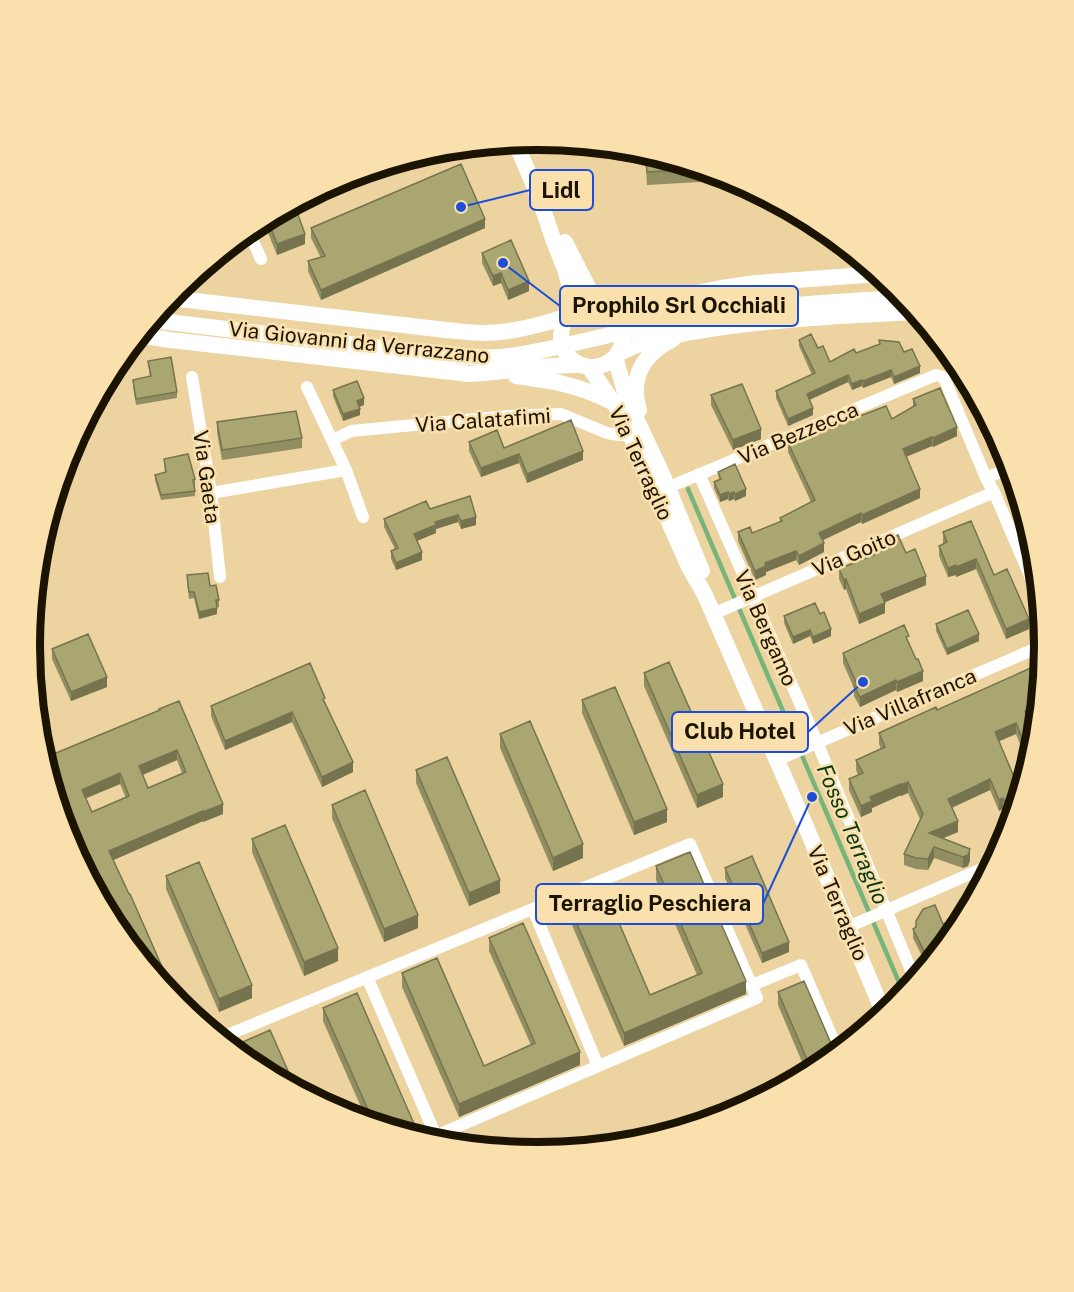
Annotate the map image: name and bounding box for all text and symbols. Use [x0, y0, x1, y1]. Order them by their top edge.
callout: Lidl [530, 170, 593, 210]
text: Lidl [541, 177, 581, 203]
callout: Prophilo Srl Occhiali [560, 286, 798, 326]
text: Prophilo Srl Occhiali [572, 292, 786, 318]
street label: Via Giovanni da Verrazzano [227, 316, 491, 368]
street label: Via Bezzecca [734, 396, 862, 470]
street label: Via Terraglio [604, 402, 678, 524]
street label: Via Calatafimi [414, 403, 552, 437]
street label: Via Gaeta [188, 429, 226, 525]
street label: Via Goito [808, 524, 900, 582]
street label: Via Bergamo [729, 566, 803, 690]
street label: Via Villafranca [840, 663, 980, 741]
callout: Club Hotel [672, 712, 808, 752]
text: Club Hotel [684, 718, 796, 744]
water label: Fosso Terraglio [812, 760, 894, 908]
street label: Via Terraglio [802, 842, 874, 964]
callout: Terraglio Peschiera [536, 884, 763, 924]
text: Terraglio Peschiera [549, 890, 751, 916]

